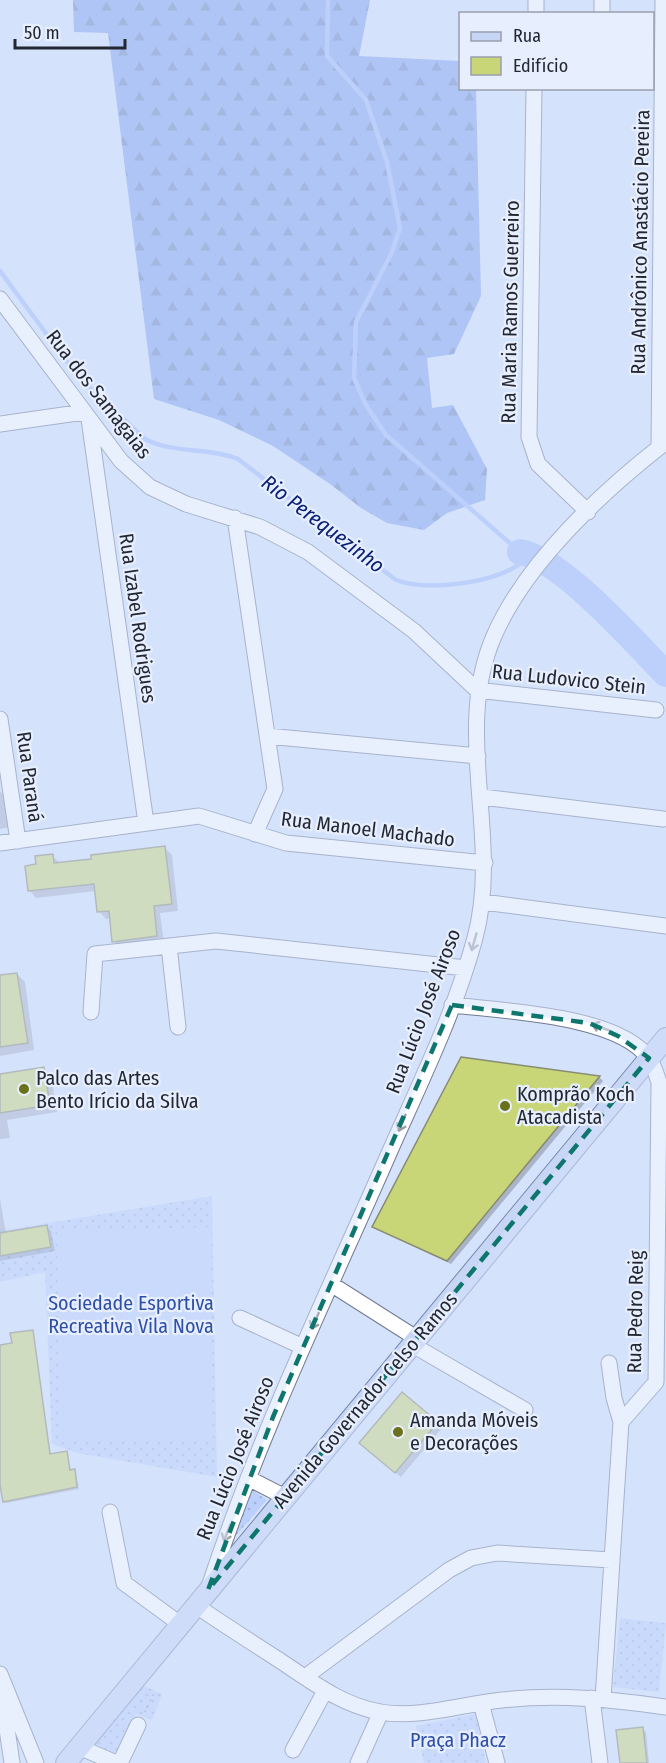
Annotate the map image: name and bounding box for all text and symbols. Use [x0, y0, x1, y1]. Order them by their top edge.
scale bar [15, 12, 124, 50]
legend [459, 12, 654, 90]
text: 50 m [24, 22, 60, 44]
text: Rua [513, 25, 541, 47]
text: Edifício [513, 55, 568, 77]
street label: Rua Andrônico Anastácio Pereira [626, 109, 654, 375]
street label: Rua Maria Ramos Guerreiro [496, 200, 524, 424]
street label: Rua dos Samagaias [41, 325, 157, 463]
water label: Rio Perequezinho [256, 469, 390, 579]
street label: Rua Izabel Rodrigues [114, 532, 162, 704]
street label: Rua Ludovico Stein [491, 659, 647, 699]
street label: Rua Paraná [12, 730, 48, 824]
street label: Rua Manoel Machado [280, 806, 456, 852]
street label: Rua Lúcio José Airoso [381, 925, 465, 1097]
one-way arrow [467, 932, 479, 951]
one-way arrow [591, 1021, 610, 1032]
place label: Palco das Artes Bento Irício da Silva [36, 1066, 199, 1113]
marker: Palco das Artes Bento Irício da Silva [17, 1082, 31, 1096]
place label: Komprão Koch Atacadista [517, 1082, 635, 1129]
marker: Komprão Koch Atacadista [498, 1099, 512, 1113]
one-way arrow [396, 1113, 408, 1131]
street label: Rua Pedro Reig [622, 1250, 648, 1374]
street label: Avenida Governador Celso Ramos [268, 1287, 462, 1513]
park label: Sociedade Esportiva Recreativa Vila Nova [48, 1291, 214, 1338]
one-way arrow [309, 1311, 321, 1329]
street label: Rua Lúcio José Airoso [191, 1373, 279, 1543]
place label: Amanda Móveis e Decorações [410, 1408, 538, 1455]
marker: Amanda Móveis e Decorações [391, 1425, 405, 1439]
one-way arrow [221, 1523, 232, 1542]
park label: Praça Phacz [410, 1728, 506, 1752]

